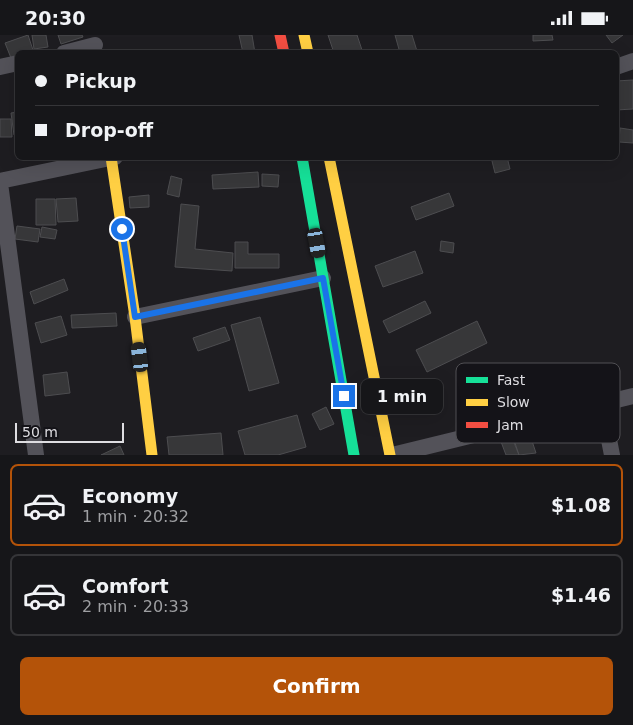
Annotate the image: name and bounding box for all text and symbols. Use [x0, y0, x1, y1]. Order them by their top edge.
text: 20:30 [25, 7, 85, 29]
text: Pickup [65, 70, 136, 92]
text: Drop-off [65, 119, 153, 141]
route start [111, 218, 133, 240]
car [307, 227, 326, 259]
car [130, 341, 149, 373]
legend [456, 363, 620, 443]
text: Fast [497, 372, 526, 388]
callout: 1 min [362, 379, 444, 413]
route end [333, 385, 355, 407]
text: 1 min [377, 387, 427, 406]
text: Slow [497, 394, 530, 410]
text: Jam [496, 417, 523, 433]
scale bar [15, 420, 124, 443]
text: 50 m [22, 424, 58, 440]
icon: car [22, 483, 67, 528]
text: Economy [82, 485, 178, 507]
text: $1.08 [551, 494, 611, 516]
text: 1 min · 20:32 [82, 507, 189, 526]
icon: car [22, 573, 67, 618]
text: Comfort [82, 575, 169, 597]
text: $1.46 [551, 584, 611, 606]
text: 2 min · 20:33 [82, 597, 189, 616]
button: Confirm [20, 657, 613, 715]

